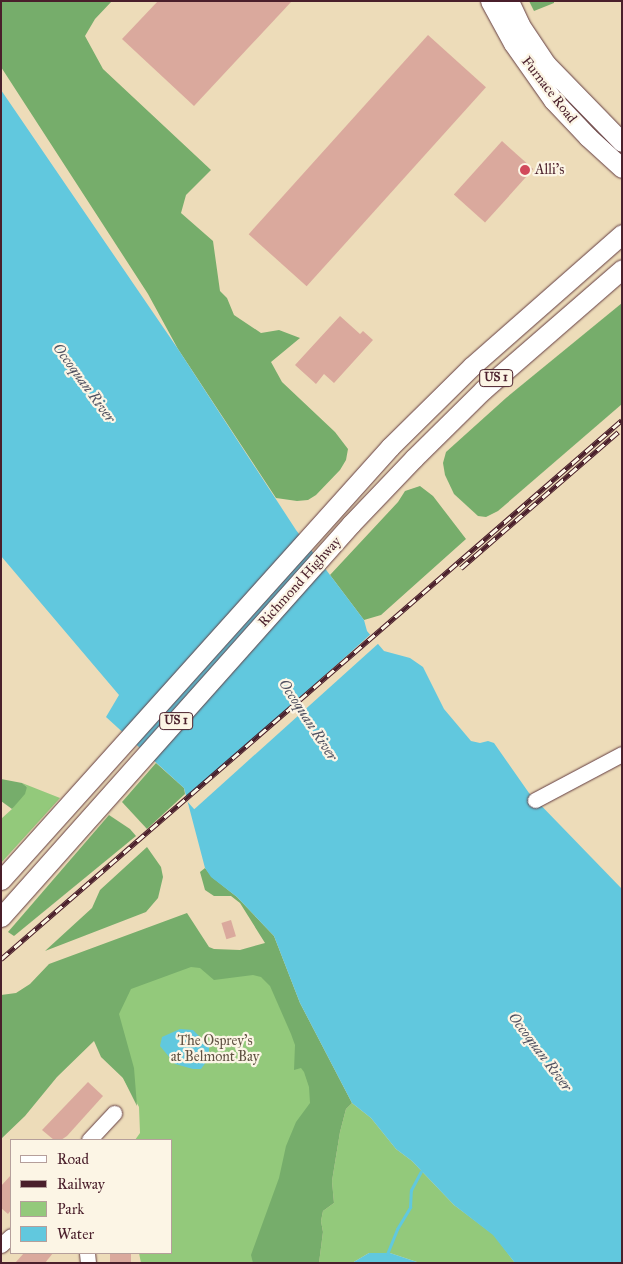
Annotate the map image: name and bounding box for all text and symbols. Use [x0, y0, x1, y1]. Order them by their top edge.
street label: Furnace Road [518, 53, 580, 127]
place label: Alli's [535, 162, 564, 178]
marker: Alli's [519, 164, 531, 176]
water label: Occoquan River [49, 340, 119, 426]
road number: US 1 [478, 368, 514, 388]
street label: Richmond Highway [255, 534, 345, 630]
water label: Occoquan River [275, 676, 341, 764]
road number: US 1 [158, 711, 194, 730]
water label: Occoquan River [504, 1009, 576, 1095]
park label: The Osprey's at Belmont Bay [171, 1033, 259, 1066]
legend [10, 1139, 172, 1254]
text: Road [57, 1150, 89, 1168]
text: Railway [57, 1175, 105, 1193]
text: Park [57, 1200, 84, 1218]
text: Water [57, 1225, 94, 1243]

